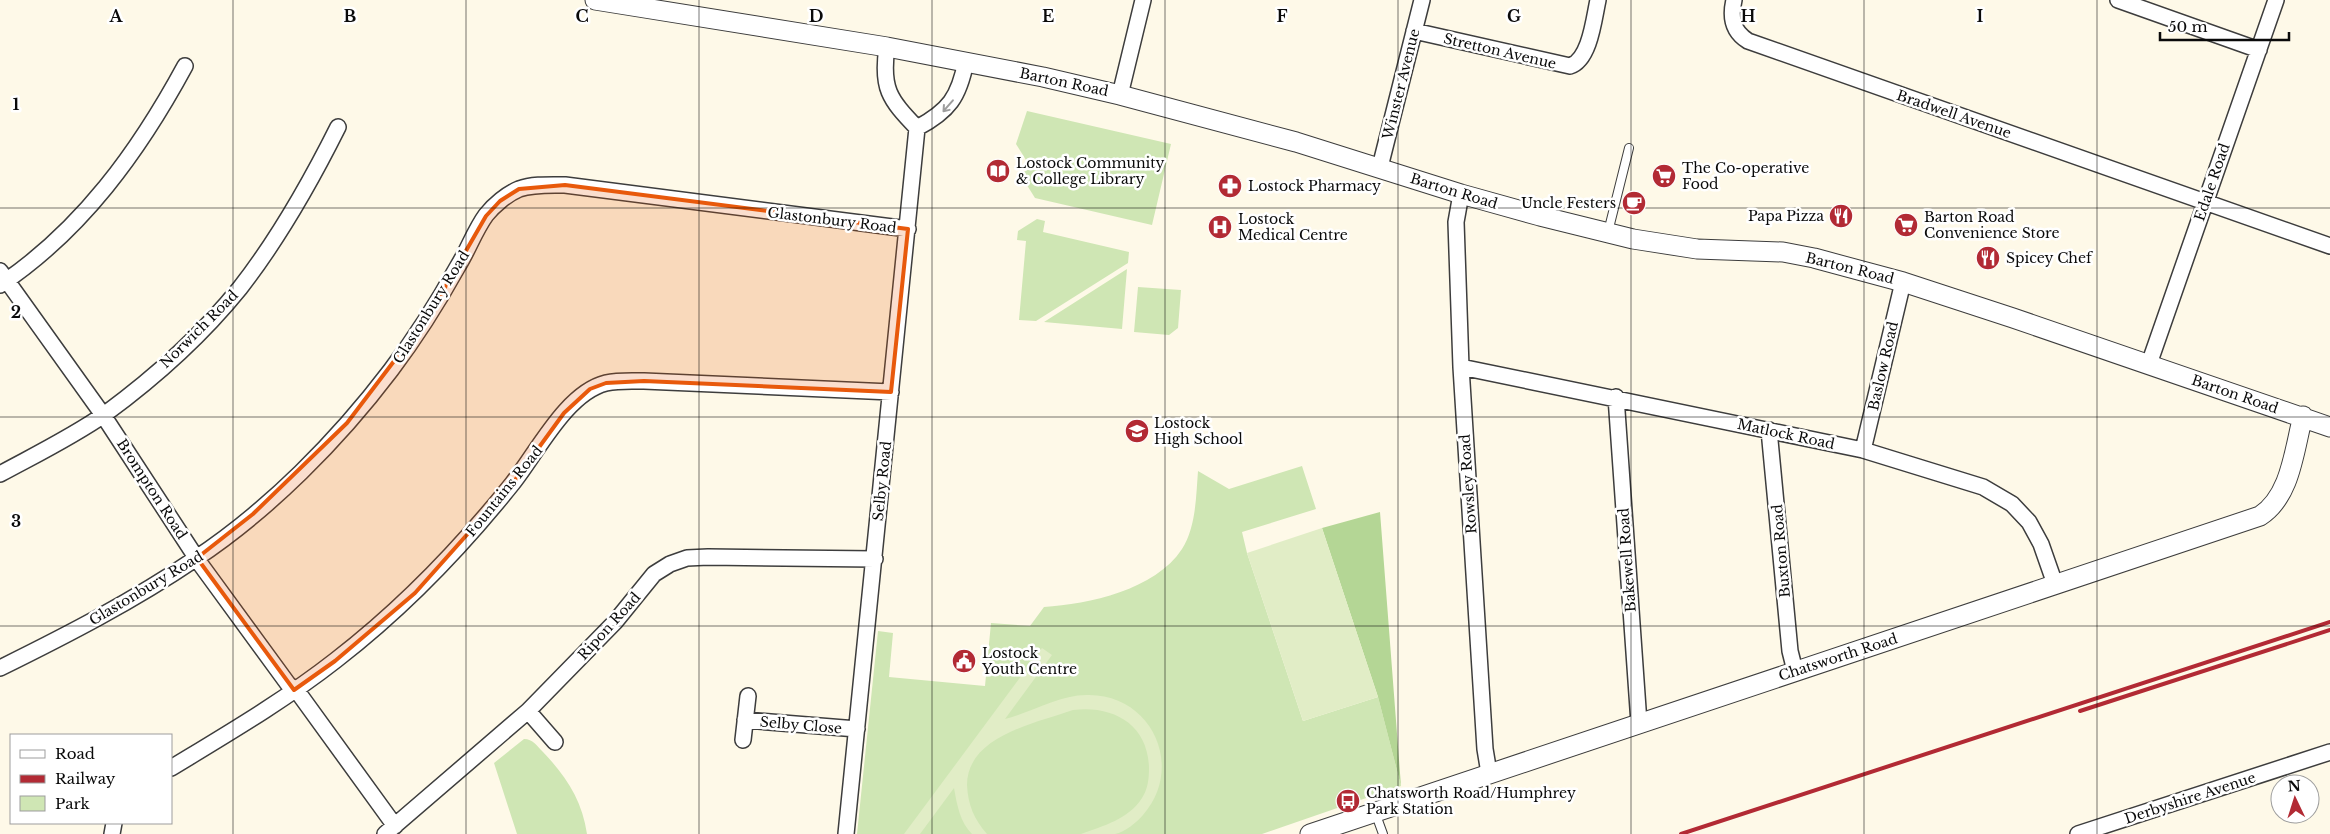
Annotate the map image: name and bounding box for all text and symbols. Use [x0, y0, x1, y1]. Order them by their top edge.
text: A [109, 6, 124, 26]
text: B [344, 6, 357, 26]
text: C [575, 6, 589, 26]
text: D [809, 6, 823, 26]
text: E [1042, 6, 1054, 26]
text: F [1276, 6, 1288, 26]
text: G [1507, 6, 1521, 26]
text: H [1740, 6, 1756, 26]
text: I [1977, 6, 1984, 26]
scale bar [2160, 10, 2289, 42]
text: 50 m [2168, 17, 2208, 36]
street label: Winster Avenue [1378, 27, 1423, 142]
street label: Stretton Avenue [1442, 29, 1558, 73]
street label: Barton Road [1018, 64, 1111, 100]
street label: Bradwell Avenue [1894, 86, 2014, 142]
text: 1 [13, 94, 20, 114]
one-way arrow [942, 99, 954, 112]
street label: Edale Road [2190, 140, 2234, 223]
place label: Lostock Community & College Library [1016, 154, 1165, 188]
library icon: Lostock Community & College Library [985, 158, 1011, 184]
place label: The Co-operative Food [1682, 159, 1809, 193]
supermarket icon: The Co-operative Food [1651, 163, 1677, 189]
street label: Barton Road [1408, 169, 1500, 213]
pharmacy icon: Lostock Pharmacy [1217, 173, 1243, 199]
place label: Lostock Pharmacy [1248, 177, 1381, 195]
cafe icon: Uncle Festers [1621, 190, 1647, 216]
place label: Uncle Festers [1521, 194, 1616, 212]
street label: Glastonbury Road [766, 203, 898, 237]
restaurant icon: Papa Pizza [1828, 203, 1854, 229]
place label: Papa Pizza [1748, 207, 1824, 225]
place label: Barton Road Convenience Store [1924, 208, 2060, 242]
place label: Lostock Medical Centre [1238, 210, 1348, 244]
supermarket icon: Barton Road Convenience Store [1893, 212, 1919, 238]
hospital icon: Lostock Medical Centre [1207, 214, 1233, 240]
restaurant icon: Spicey Chef [1975, 245, 2001, 271]
street label: Glastonbury Road [389, 247, 473, 367]
street label: Barton Road [1804, 248, 1897, 288]
place label: Spicey Chef [2006, 249, 2094, 267]
street label: Norwich Road [156, 286, 242, 372]
text: 2 [11, 302, 21, 322]
street label: Baslow Road [1864, 319, 1902, 412]
street label: Barton Road [2189, 371, 2281, 417]
place label: Lostock High School [1154, 414, 1243, 448]
street label: Matlock Road [1736, 415, 1837, 453]
school or university icon: Lostock High School [1124, 418, 1150, 444]
street label: Rowsley Road [1455, 433, 1480, 535]
street label: Brompton Road [113, 435, 192, 543]
street label: Selby Road [869, 440, 895, 522]
street label: Fountains Road [462, 441, 547, 540]
street label: Buxton Road [1768, 503, 1794, 599]
street label: Bakewell Road [1614, 507, 1640, 613]
text: 3 [11, 511, 21, 531]
street label: Glastonbury Road [86, 547, 207, 629]
street label: Ripon Road [574, 588, 645, 664]
street label: Chatsworth Road [1776, 629, 1900, 685]
place label: Lostock Youth Centre [981, 644, 1077, 678]
public building icon: Lostock Youth Centre [951, 648, 977, 674]
street label: Selby Close [759, 712, 843, 738]
legend [10, 734, 172, 824]
text: Road [55, 744, 95, 763]
street label: Derbyshire Avenue [2122, 768, 2258, 828]
text: Railway [55, 769, 116, 788]
north arrow [2270, 774, 2320, 824]
text: N [2287, 777, 2301, 795]
place label: Chatsworth Road/Humphrey Park Station [1366, 784, 1576, 818]
bus stop icon: Chatsworth Road/Humphrey Park Station [1335, 788, 1361, 814]
text: Park [55, 794, 91, 813]

